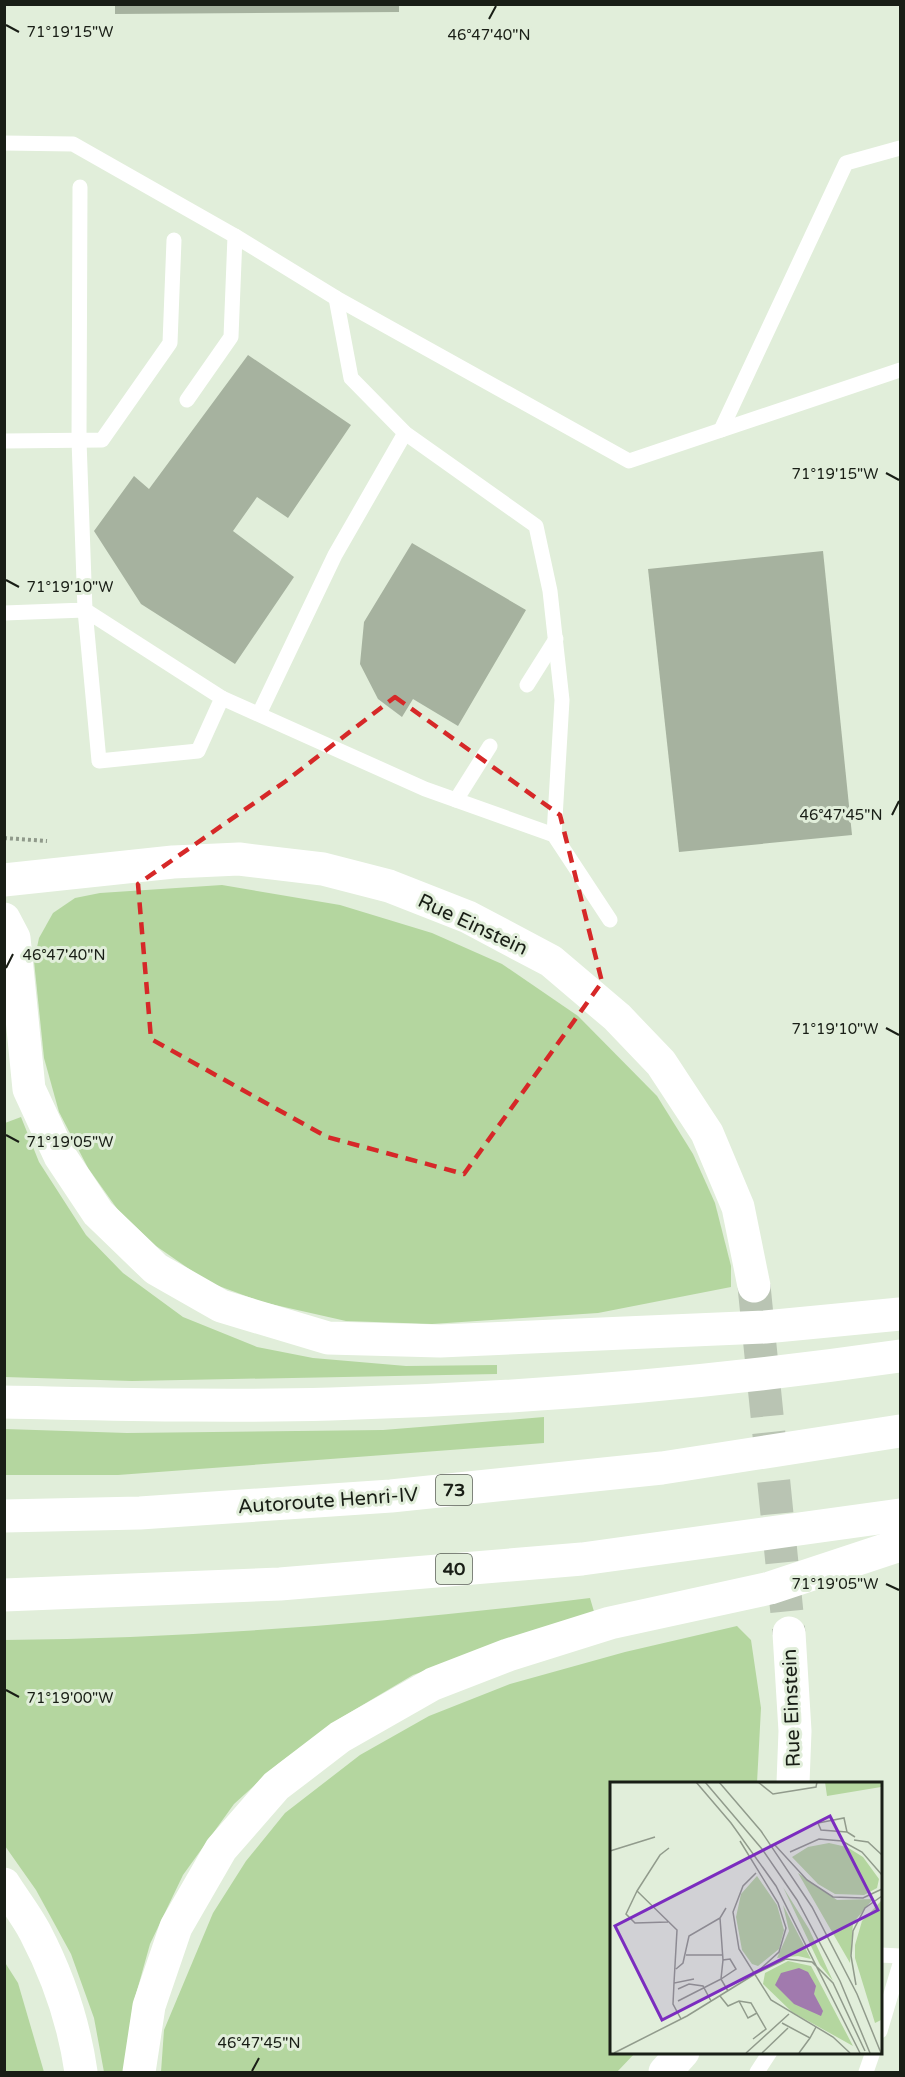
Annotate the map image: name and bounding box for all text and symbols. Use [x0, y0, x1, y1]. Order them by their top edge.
text: 71°19'15"W [27, 23, 113, 41]
text: 46°47'40"N [448, 26, 530, 44]
text: 71°19'15"W [792, 465, 878, 483]
text: 71°19'10"W [27, 578, 113, 596]
text: 46°47'45"N [800, 806, 882, 824]
street label: Rue Einstein [414, 889, 531, 961]
text: 46°47'40"N [23, 946, 105, 964]
text: 71°19'10"W [792, 1020, 878, 1038]
text: 71°19'05"W [27, 1133, 113, 1151]
road number: 73 [436, 1475, 472, 1505]
street label: Autoroute Henri-IV [237, 1483, 419, 1519]
road number: 40 [436, 1554, 472, 1584]
text: 71°19'05"W [792, 1575, 878, 1593]
street label: Rue Einstein [778, 1648, 806, 1768]
text: 71°19'00"W [27, 1689, 113, 1707]
inset map [610, 1782, 881, 2053]
text: 46°47'45"N [218, 2034, 300, 2052]

